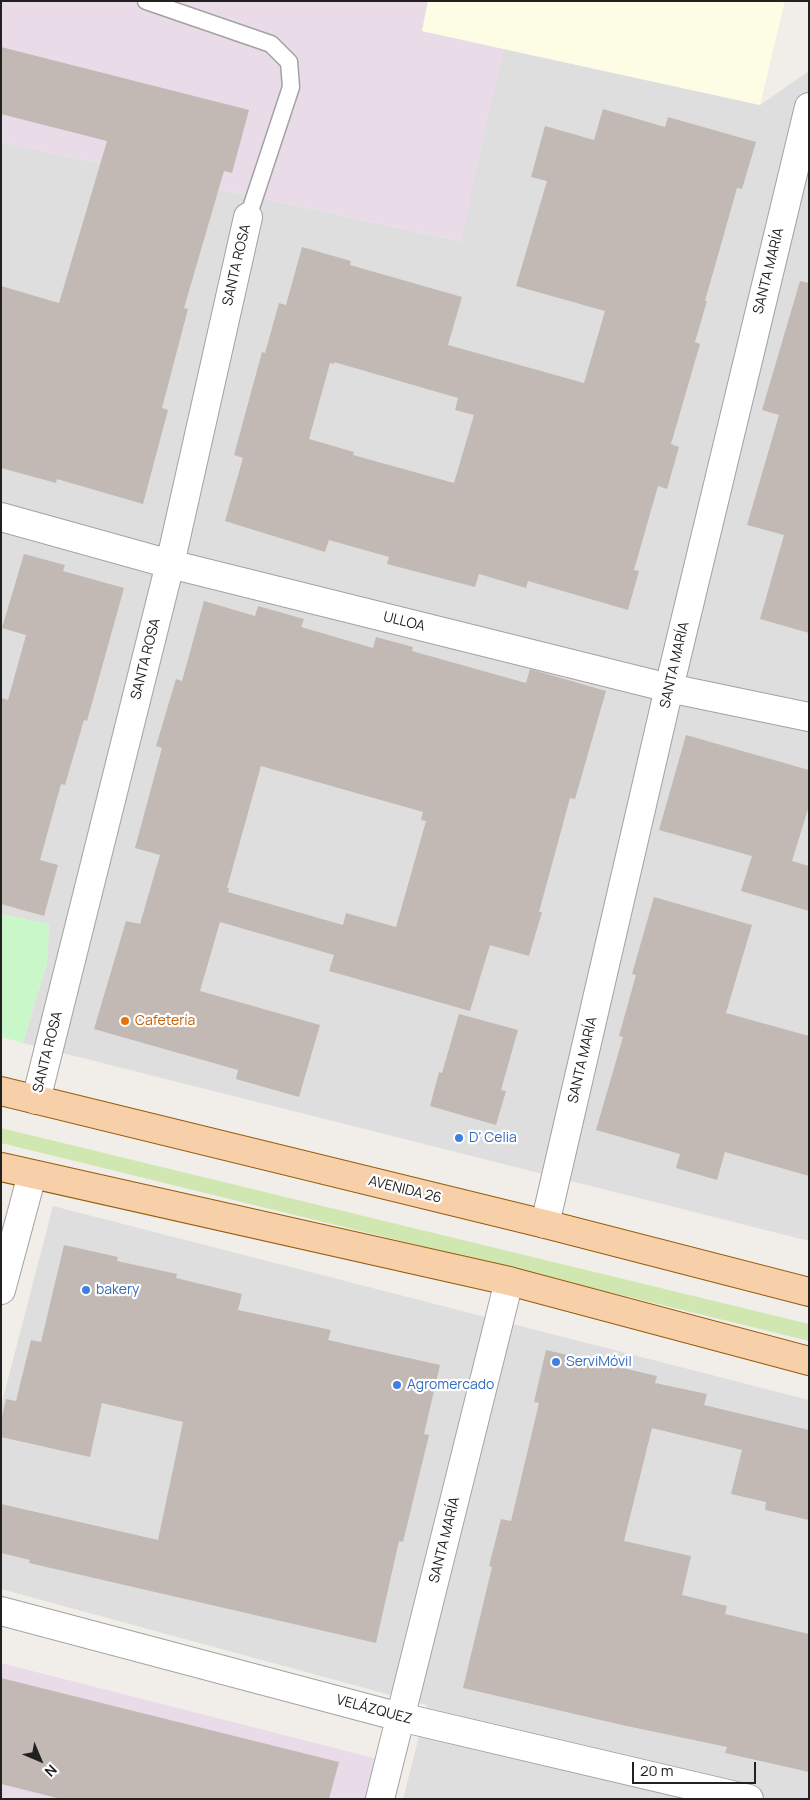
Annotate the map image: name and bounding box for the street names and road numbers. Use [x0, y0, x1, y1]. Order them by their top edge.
street label: SANTA ROSA [219, 223, 255, 307]
street label: SANTA MARÍA [750, 226, 788, 316]
street label: ULLOA [381, 609, 427, 635]
street label: SANTA ROSA [128, 617, 164, 701]
street label: SANTA MARÍA [657, 620, 693, 710]
street label: SANTA ROSA [30, 1010, 66, 1094]
street label: SANTA MARÍA [565, 1015, 601, 1105]
street label: AVENIDA 26 [367, 1173, 443, 1207]
street label: SANTA MARÍA [426, 1495, 464, 1585]
street label: VELÁZQUEZ [334, 1692, 414, 1728]

